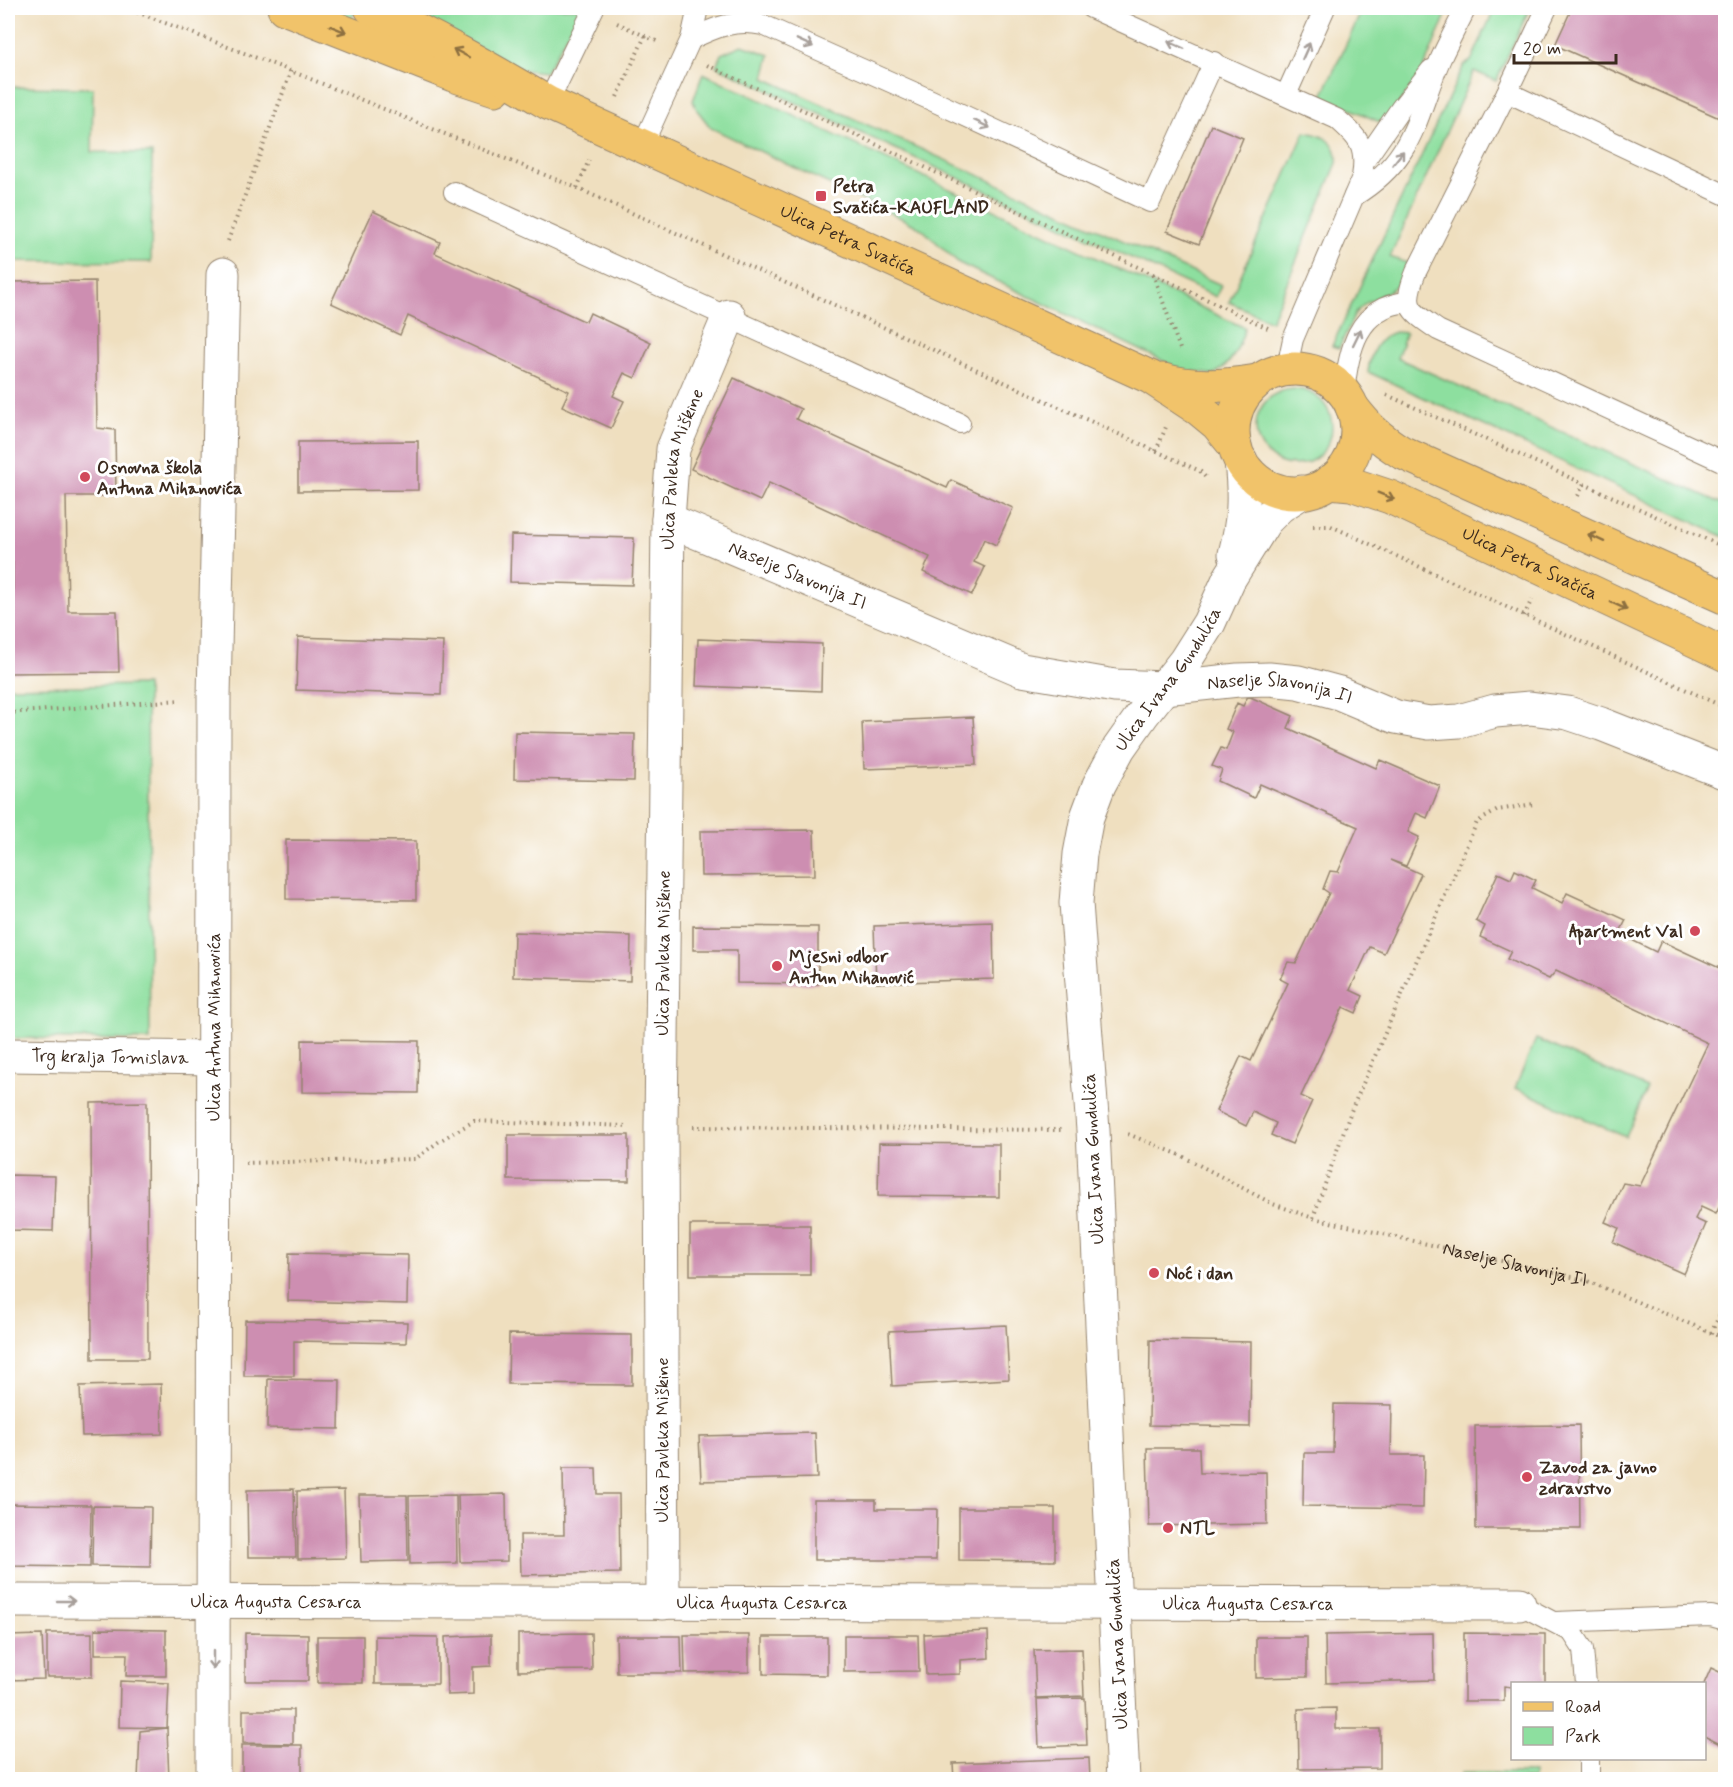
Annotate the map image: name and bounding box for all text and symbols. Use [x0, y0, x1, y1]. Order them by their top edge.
one-way arrow [328, 24, 347, 35]
scale bar [1514, 27, 1616, 65]
text: 20 m [1523, 37, 1561, 61]
one-way arrow [795, 38, 813, 49]
one-way arrow [1167, 39, 1185, 51]
one-way arrow [1301, 43, 1312, 61]
one-way arrow [452, 47, 470, 58]
one-way arrow [972, 119, 990, 131]
one-way arrow [1391, 150, 1404, 166]
place label: Petra Svačića-KAUFLAND [833, 175, 989, 220]
marker: Petra Svačića-KAUFLAND [814, 189, 828, 203]
street label: Ulica Petra Svačića [776, 199, 920, 282]
one-way arrow [1352, 329, 1363, 347]
street label: Ulica Pavleka Miškine [657, 385, 710, 550]
place label: Osnovna škola Antuna Mihanovića [97, 456, 242, 501]
marker: Osnovna škola Antuna Mihanovića [78, 470, 92, 484]
one-way arrow [1376, 491, 1395, 502]
street label: Ulica Petra Svačića [1458, 522, 1601, 606]
one-way arrow [1588, 532, 1606, 544]
street label: Naselje Slavonija II [725, 536, 870, 616]
one-way arrow [1610, 601, 1628, 612]
street label: Ulica Ivana Gundulića [1109, 604, 1228, 756]
street label: Naselje Slavonija II [1206, 668, 1356, 710]
street label: Ulica Pavleka Miškine [651, 870, 677, 1036]
place label: Apartment Val [1569, 920, 1683, 945]
marker: Apartment Val [1688, 924, 1702, 938]
street label: Ulica Antuna Mihanovića [203, 933, 227, 1121]
place label: Mjesni odbor Antun Mihanović [789, 945, 915, 990]
marker: Mjesni odbor Antun Mihanović [770, 959, 784, 973]
street label: Trg kralja Tomislava [31, 1044, 189, 1071]
street label: Ulica Ivana Gundulića [1078, 1073, 1110, 1245]
street label: Naselje Slavonija II [1440, 1237, 1590, 1293]
place label: Noć i dan [1166, 1262, 1233, 1286]
marker: Noć i dan [1147, 1266, 1161, 1280]
street label: Ulica Pavleka Miškine [651, 1357, 675, 1523]
place label: Zavod za javno zdravstvo [1539, 1456, 1657, 1501]
marker: Zavod za javno zdravstvo [1520, 1470, 1534, 1484]
place label: NTL [1180, 1517, 1216, 1541]
marker: NTL [1161, 1521, 1175, 1535]
street label: Ulica Ivana Gundulića [1102, 1558, 1134, 1730]
street label: Ulica Augusta Cesarca [190, 1590, 362, 1615]
street label: Ulica Augusta Cesarca [676, 1591, 848, 1616]
street label: Ulica Augusta Cesarca [1162, 1592, 1334, 1617]
one-way arrow [55, 1595, 75, 1607]
one-way arrow [207, 1650, 219, 1670]
legend [1511, 1682, 1706, 1760]
text: Road [1565, 1695, 1601, 1719]
text: Park [1565, 1725, 1601, 1749]

